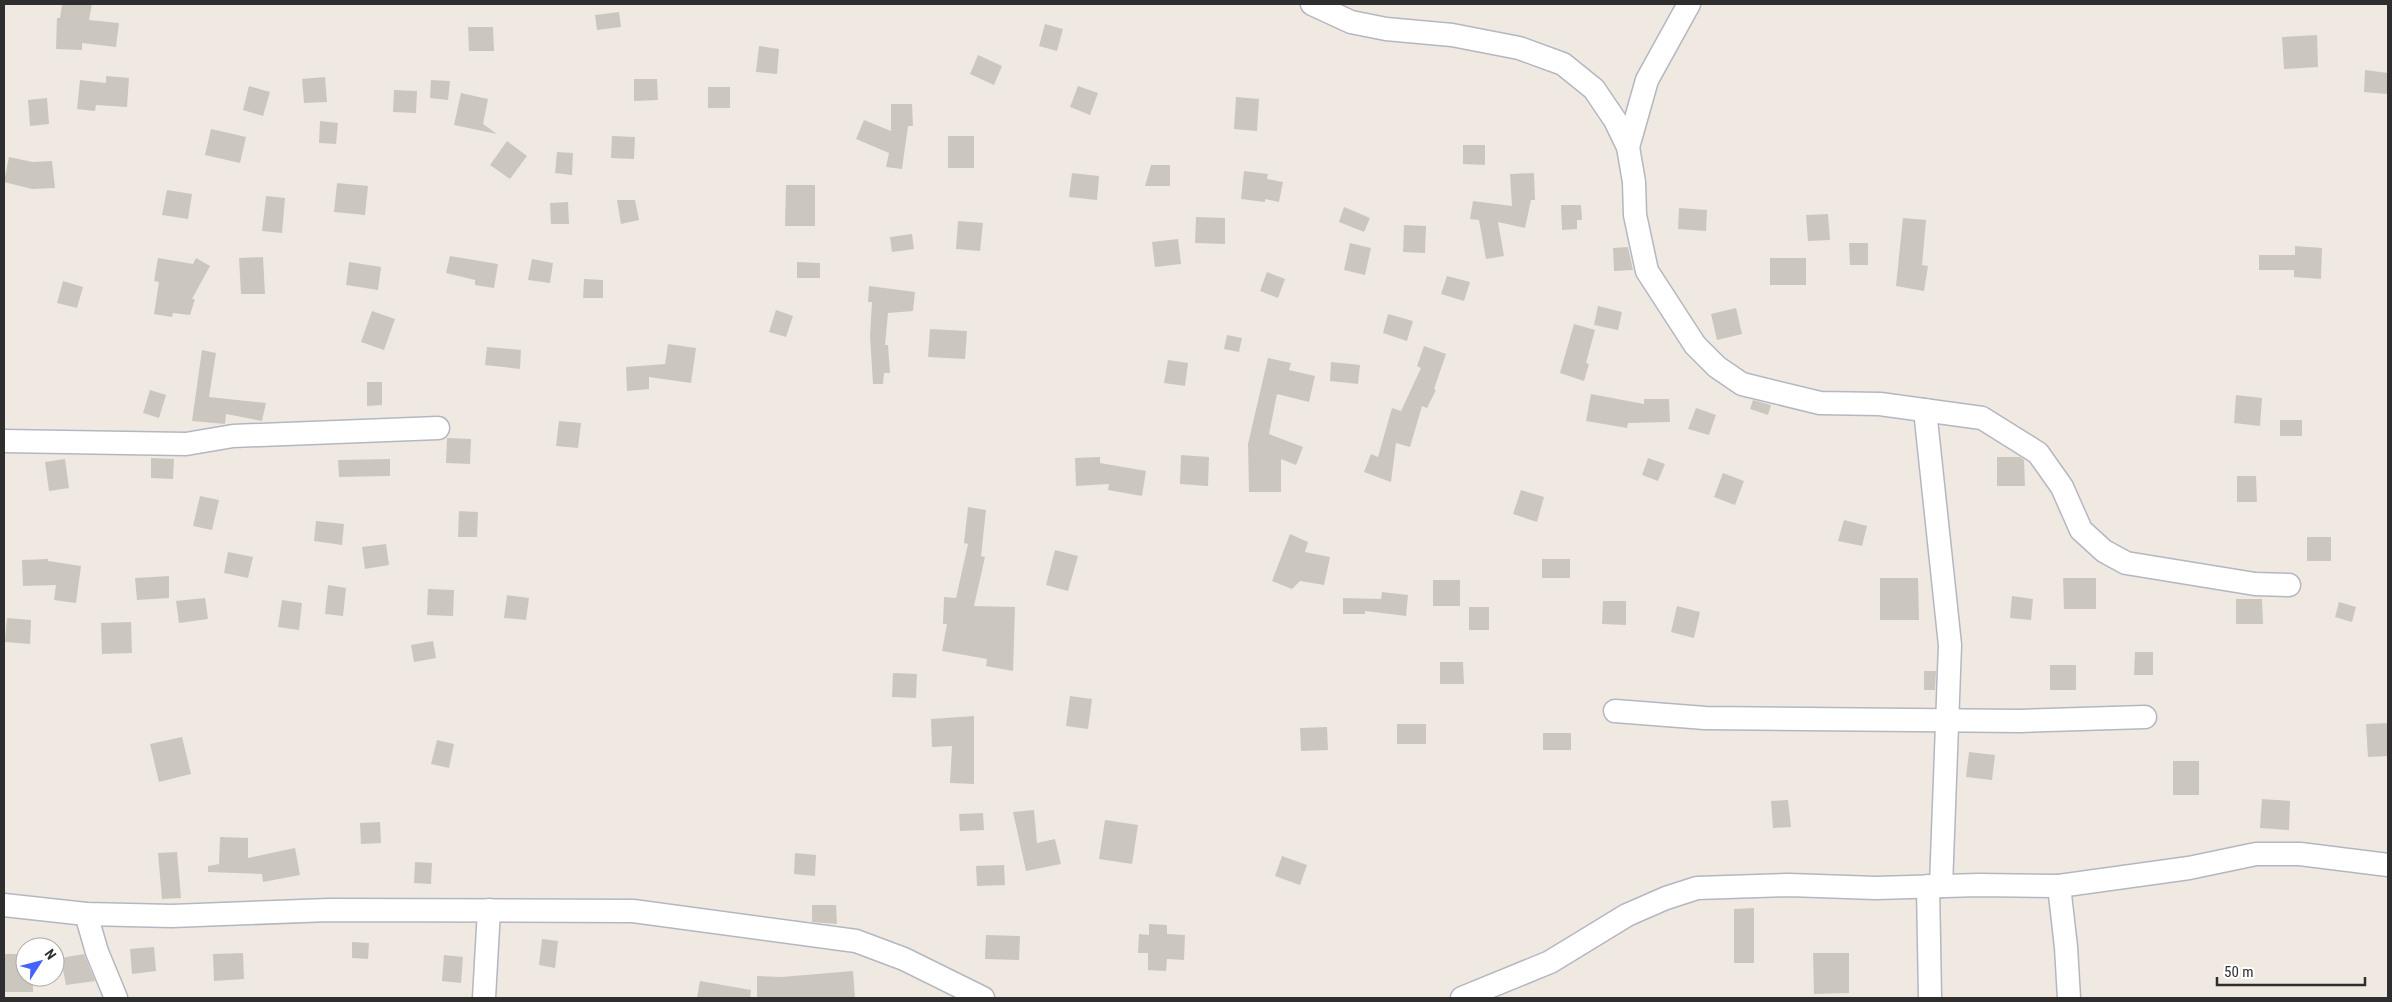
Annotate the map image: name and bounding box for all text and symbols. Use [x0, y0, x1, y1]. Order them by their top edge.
north arrow [15, 937, 65, 987]
text: N [42, 946, 60, 963]
scale bar [2217, 954, 2364, 986]
text: 50 m [2224, 963, 2254, 981]

